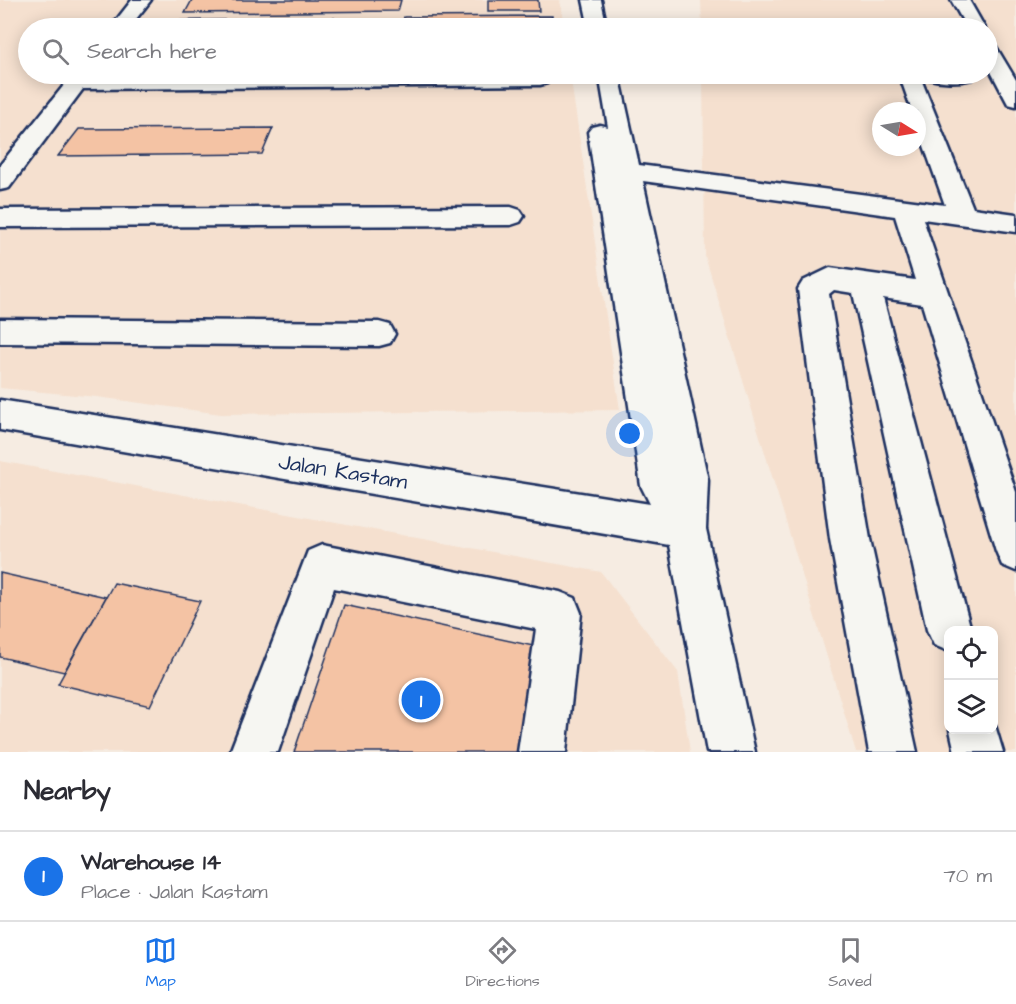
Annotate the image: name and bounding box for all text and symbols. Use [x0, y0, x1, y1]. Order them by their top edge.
search box [18, 18, 998, 84]
icon: search [39, 35, 72, 68]
text: Search here [87, 36, 217, 67]
north arrow [872, 102, 926, 156]
your location [615, 419, 644, 448]
street label: Jalan Kastam [276, 447, 410, 497]
map controls [944, 626, 998, 734]
button: locate [944, 626, 998, 680]
pin: 1 [402, 678, 440, 722]
button: layers [944, 680, 998, 734]
text: Nearby [24, 773, 111, 809]
text: Warehouse 14 [81, 847, 221, 878]
text: 1 [42, 862, 45, 890]
text: 70 m [944, 862, 992, 890]
text: Place · Jalan Kastam [81, 878, 268, 906]
tab: Map [144, 934, 177, 992]
tab: Directions [466, 934, 540, 992]
tab: Saved [828, 934, 872, 992]

